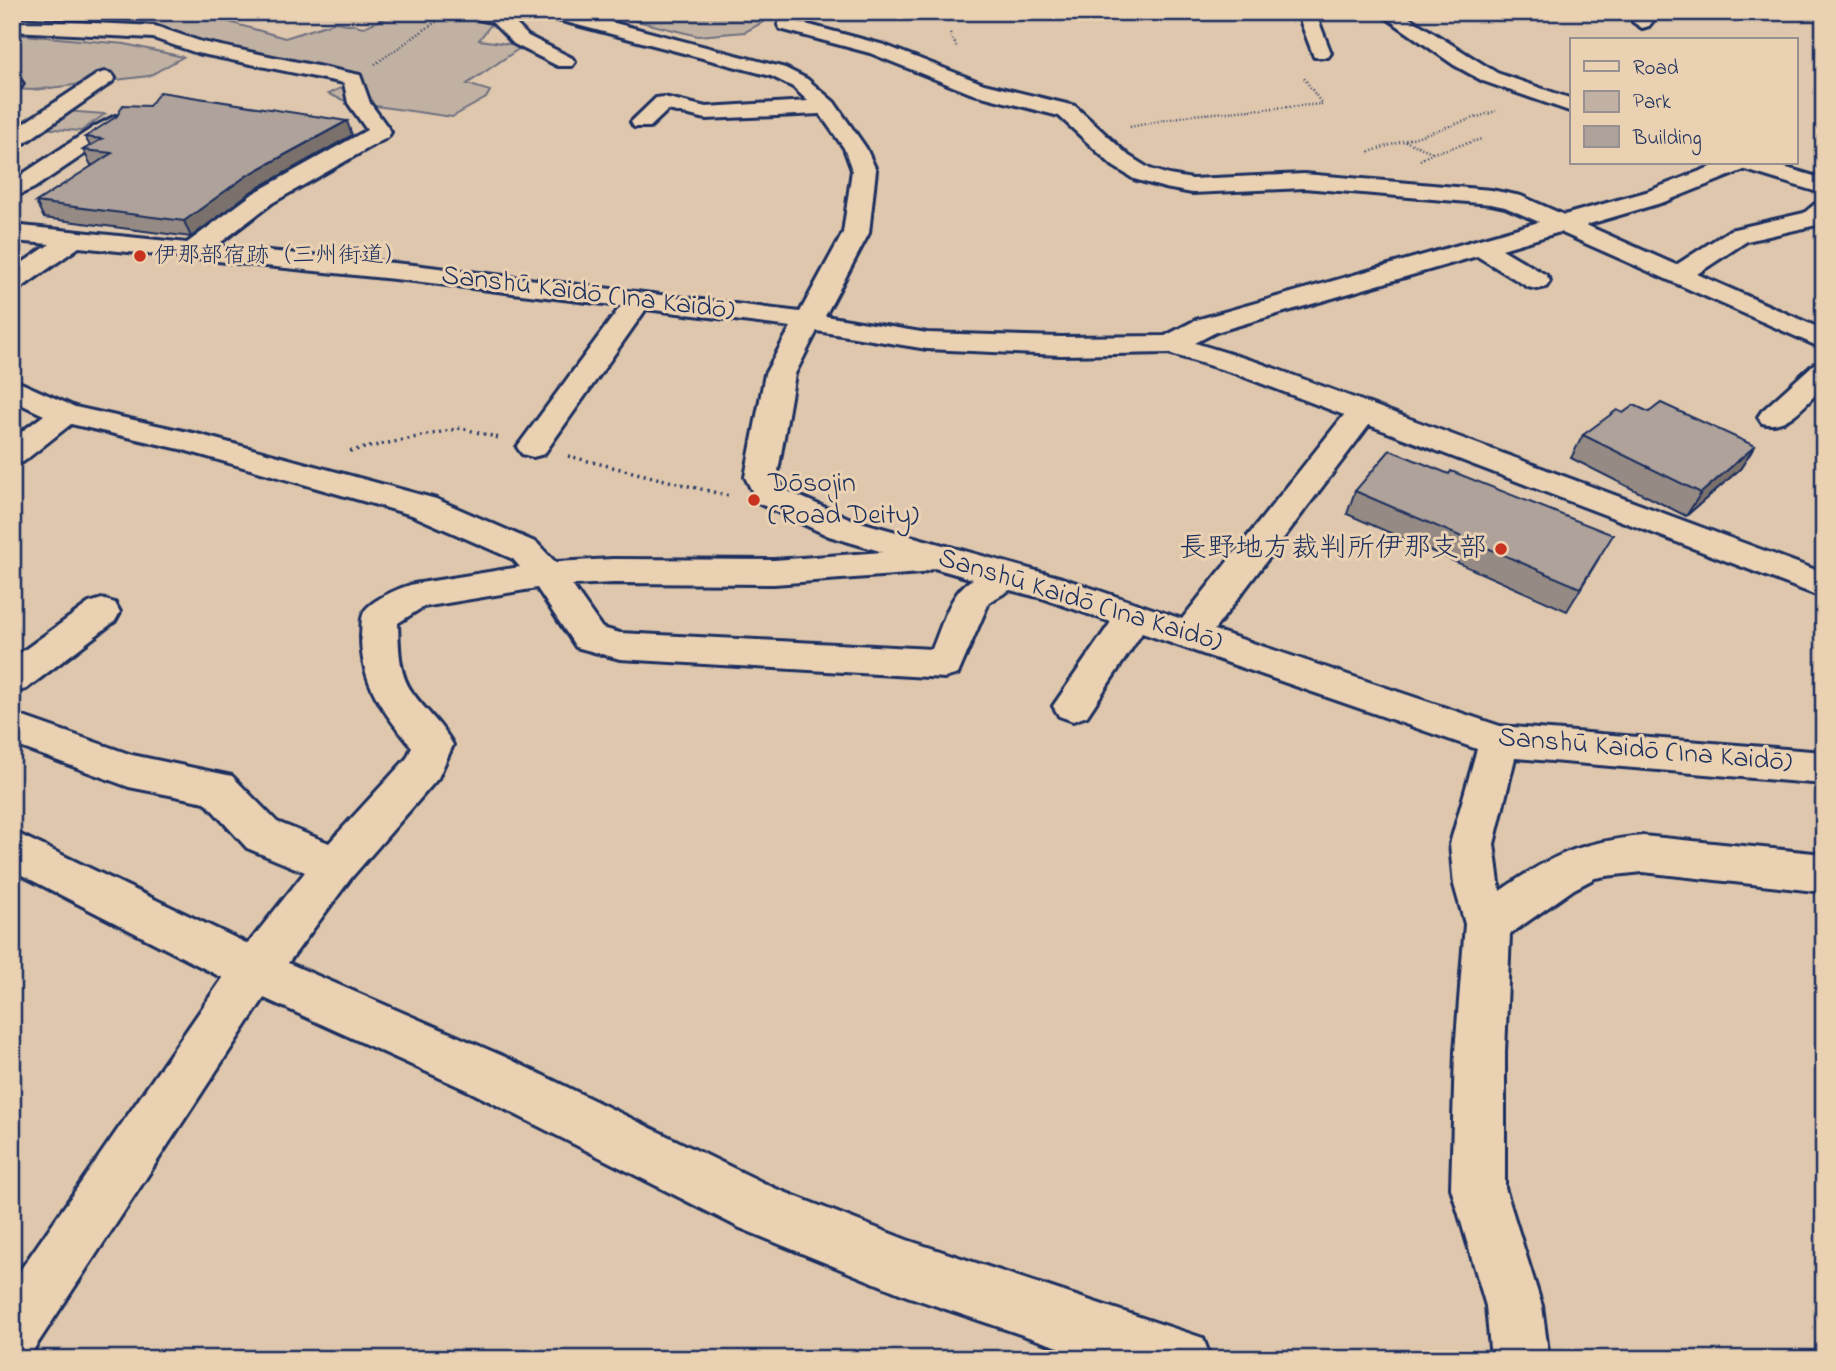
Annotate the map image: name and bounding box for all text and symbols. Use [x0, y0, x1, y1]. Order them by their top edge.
legend [1570, 38, 1798, 164]
text: Road [1633, 54, 1679, 84]
text: Park [1633, 88, 1672, 118]
text: Building [1632, 124, 1702, 156]
place label: 伊那部宿跡（三州街道） [154, 240, 407, 273]
marker: 伊那部宿跡（三州街道） [132, 248, 148, 264]
street label: Sanshū Kaidō (Ina Kaidō) [439, 256, 737, 332]
place label: Dōsojin (Road Deity) [767, 464, 919, 537]
marker: Dōsojin (Road Deity) [746, 492, 762, 508]
place label: 長野地方裁判所伊那支部 [1179, 529, 1487, 570]
street label: Sanshū Kaidō (Ina Kaidō) [933, 538, 1227, 664]
marker: 長野地方裁判所伊那支部 [1493, 541, 1509, 557]
street label: Sanshū Kaidō (Ina Kaidō) [1496, 718, 1794, 784]

